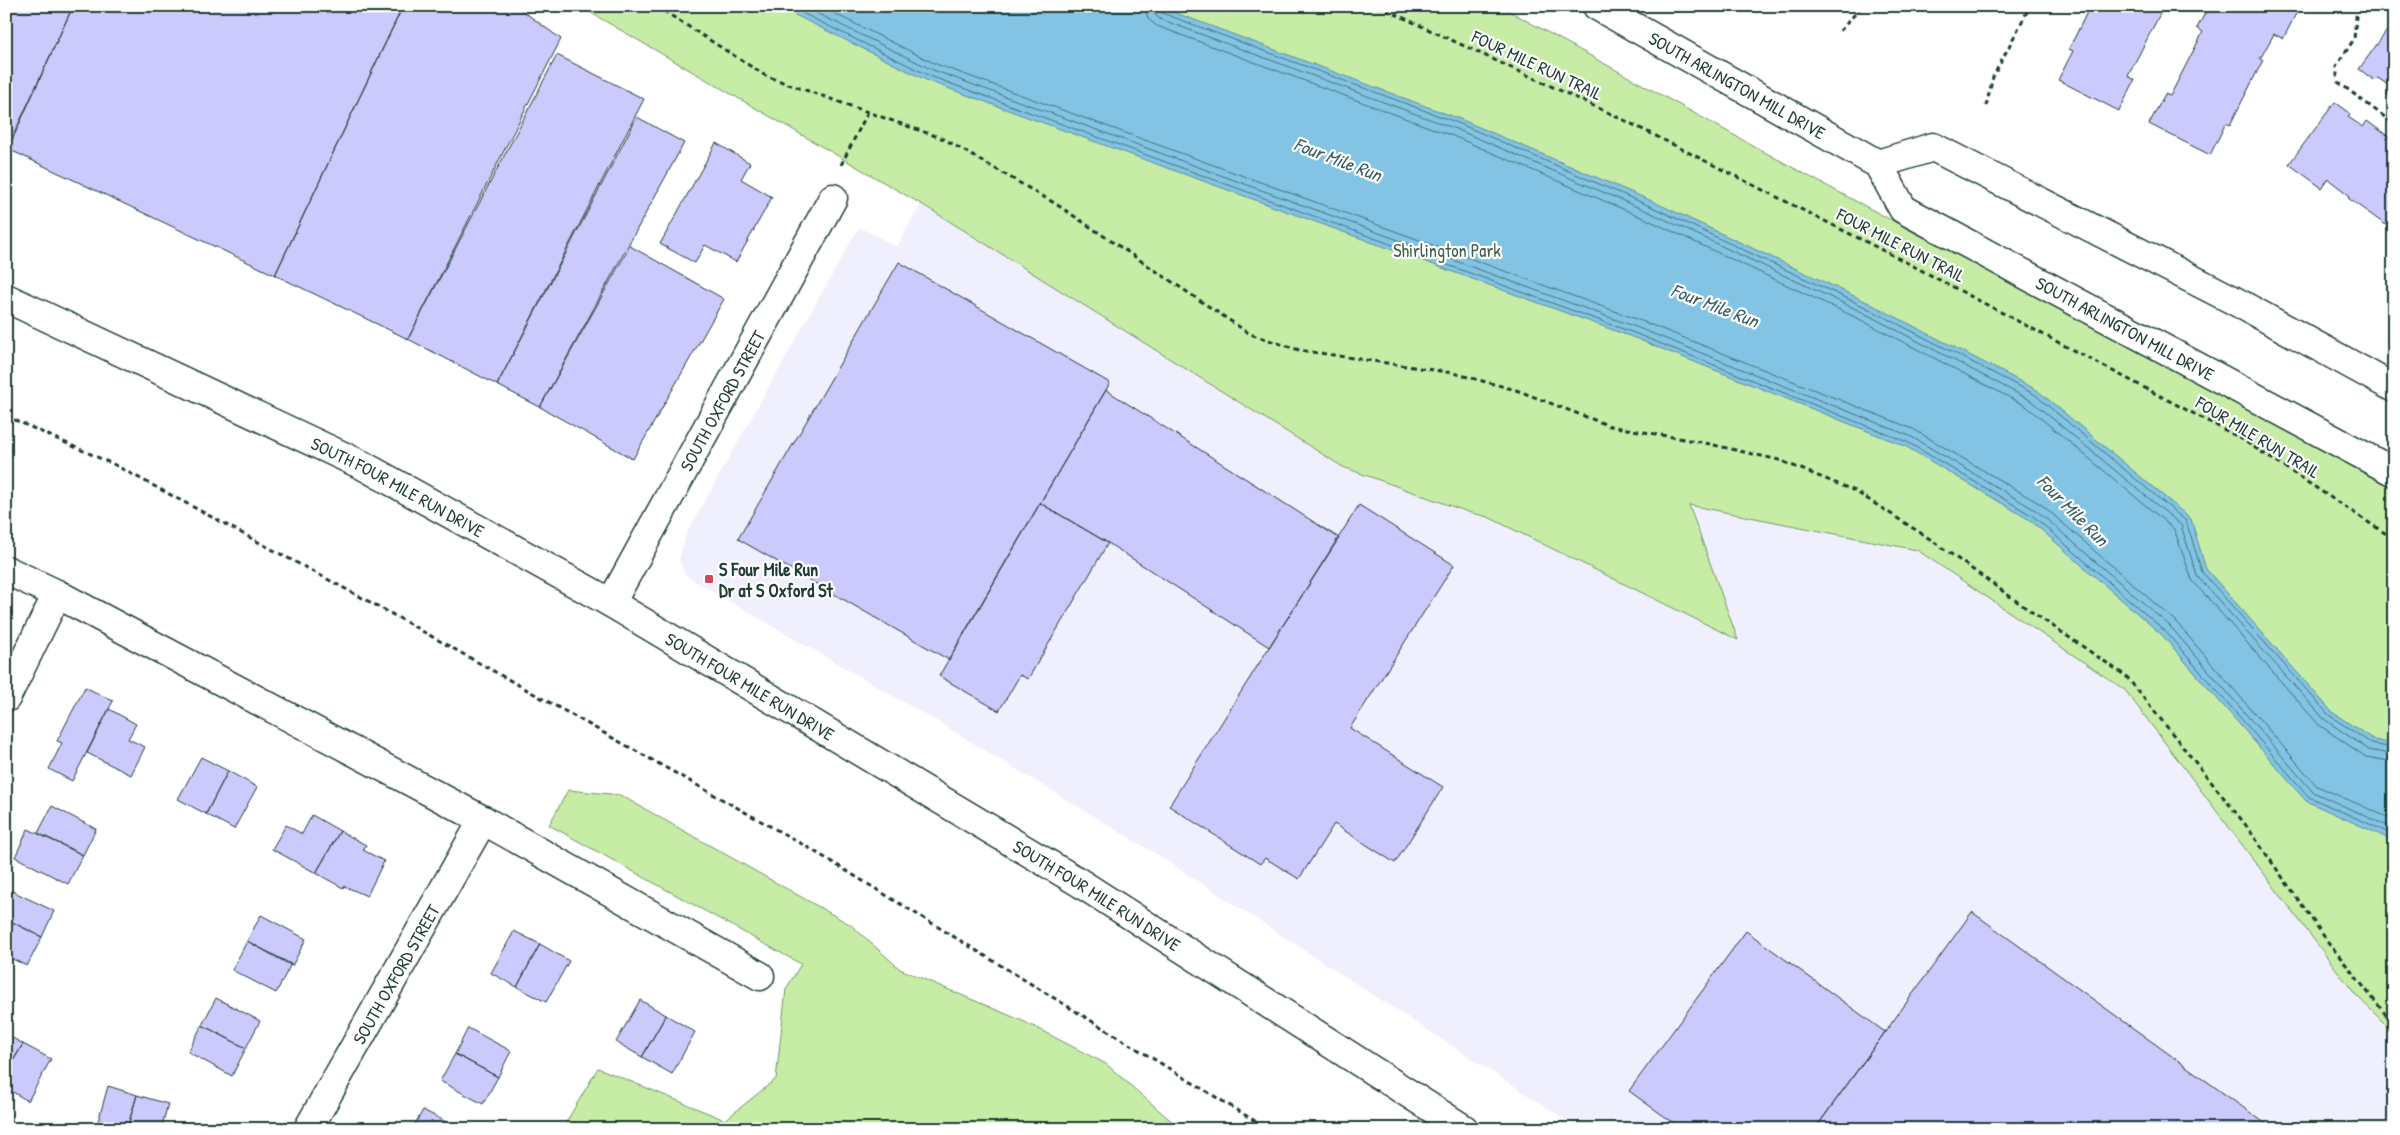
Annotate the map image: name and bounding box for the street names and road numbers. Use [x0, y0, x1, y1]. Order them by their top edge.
street label: FOUR MILE RUN TRAIL [1467, 23, 1606, 106]
street label: SOUTH ARLINGTON MILL DRIVE [1644, 25, 1830, 145]
street label: FOUR MILE RUN TRAIL [1832, 201, 1970, 288]
street label: SOUTH ARLINGTON MILL DRIVE [2032, 270, 2219, 386]
street label: SOUTH OXFORD STREET [673, 325, 771, 475]
street label: FOUR MILE RUN TRAIL [2190, 390, 2325, 484]
street label: SOUTH FOUR MILE RUN DRIVE [307, 430, 489, 543]
street label: SOUTH FOUR MILE RUN DRIVE [661, 626, 839, 746]
street label: SOUTH FOUR MILE RUN DRIVE [1009, 833, 1186, 957]
street label: SOUTH OXFORD STREET [346, 899, 446, 1049]

